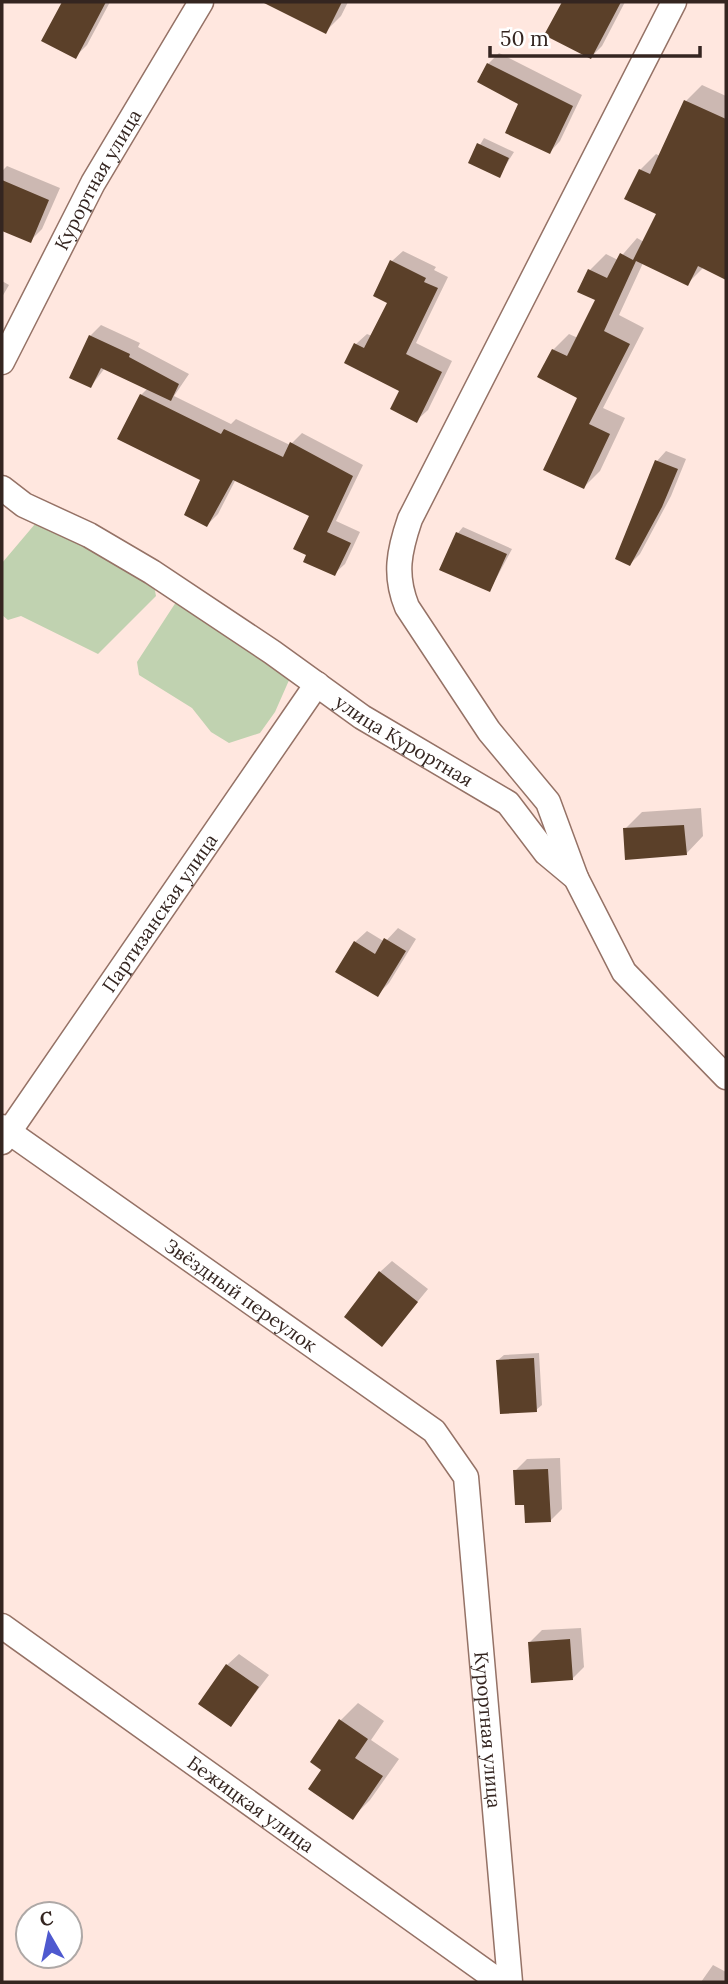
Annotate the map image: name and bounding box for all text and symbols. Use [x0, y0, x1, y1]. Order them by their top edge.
scale bar [490, 14, 700, 58]
text: 50 m [500, 25, 549, 52]
street label: Курортная улица [49, 105, 146, 254]
street label: улица Курортная [330, 689, 478, 792]
street label: Партизанская улица [97, 829, 223, 997]
street label: Звёздный переулок [160, 1233, 322, 1357]
street label: Курортная улица [469, 1650, 507, 1809]
street label: Бежицкая улица [183, 1750, 319, 1858]
north arrow [14, 1900, 84, 1970]
text: С [38, 1905, 55, 1931]

